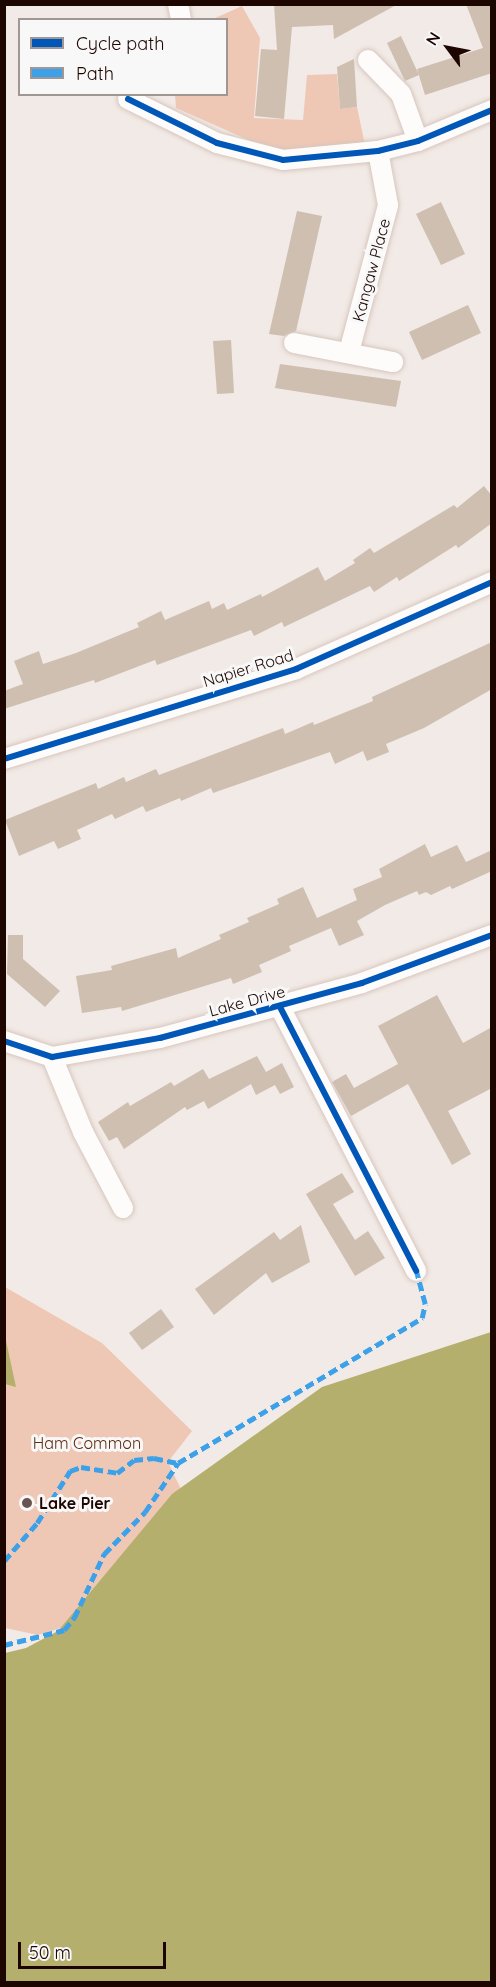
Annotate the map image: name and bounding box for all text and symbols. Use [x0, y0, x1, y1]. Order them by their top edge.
legend [18, 18, 228, 96]
north arrow [418, 18, 478, 78]
text: N [421, 28, 444, 49]
text: Cycle path [76, 32, 164, 55]
text: Path [76, 62, 114, 85]
street label: Kangaw Place [348, 216, 394, 324]
street label: Napier Road [200, 645, 296, 691]
street label: Lake Drive [207, 982, 287, 1020]
park label: Ham Common [33, 1433, 141, 1453]
place label: Lake Pier [39, 1493, 111, 1513]
marker: Lake Pier [20, 1496, 34, 1510]
scale bar [21, 1930, 170, 1968]
text: 50 m [29, 1941, 71, 1964]

